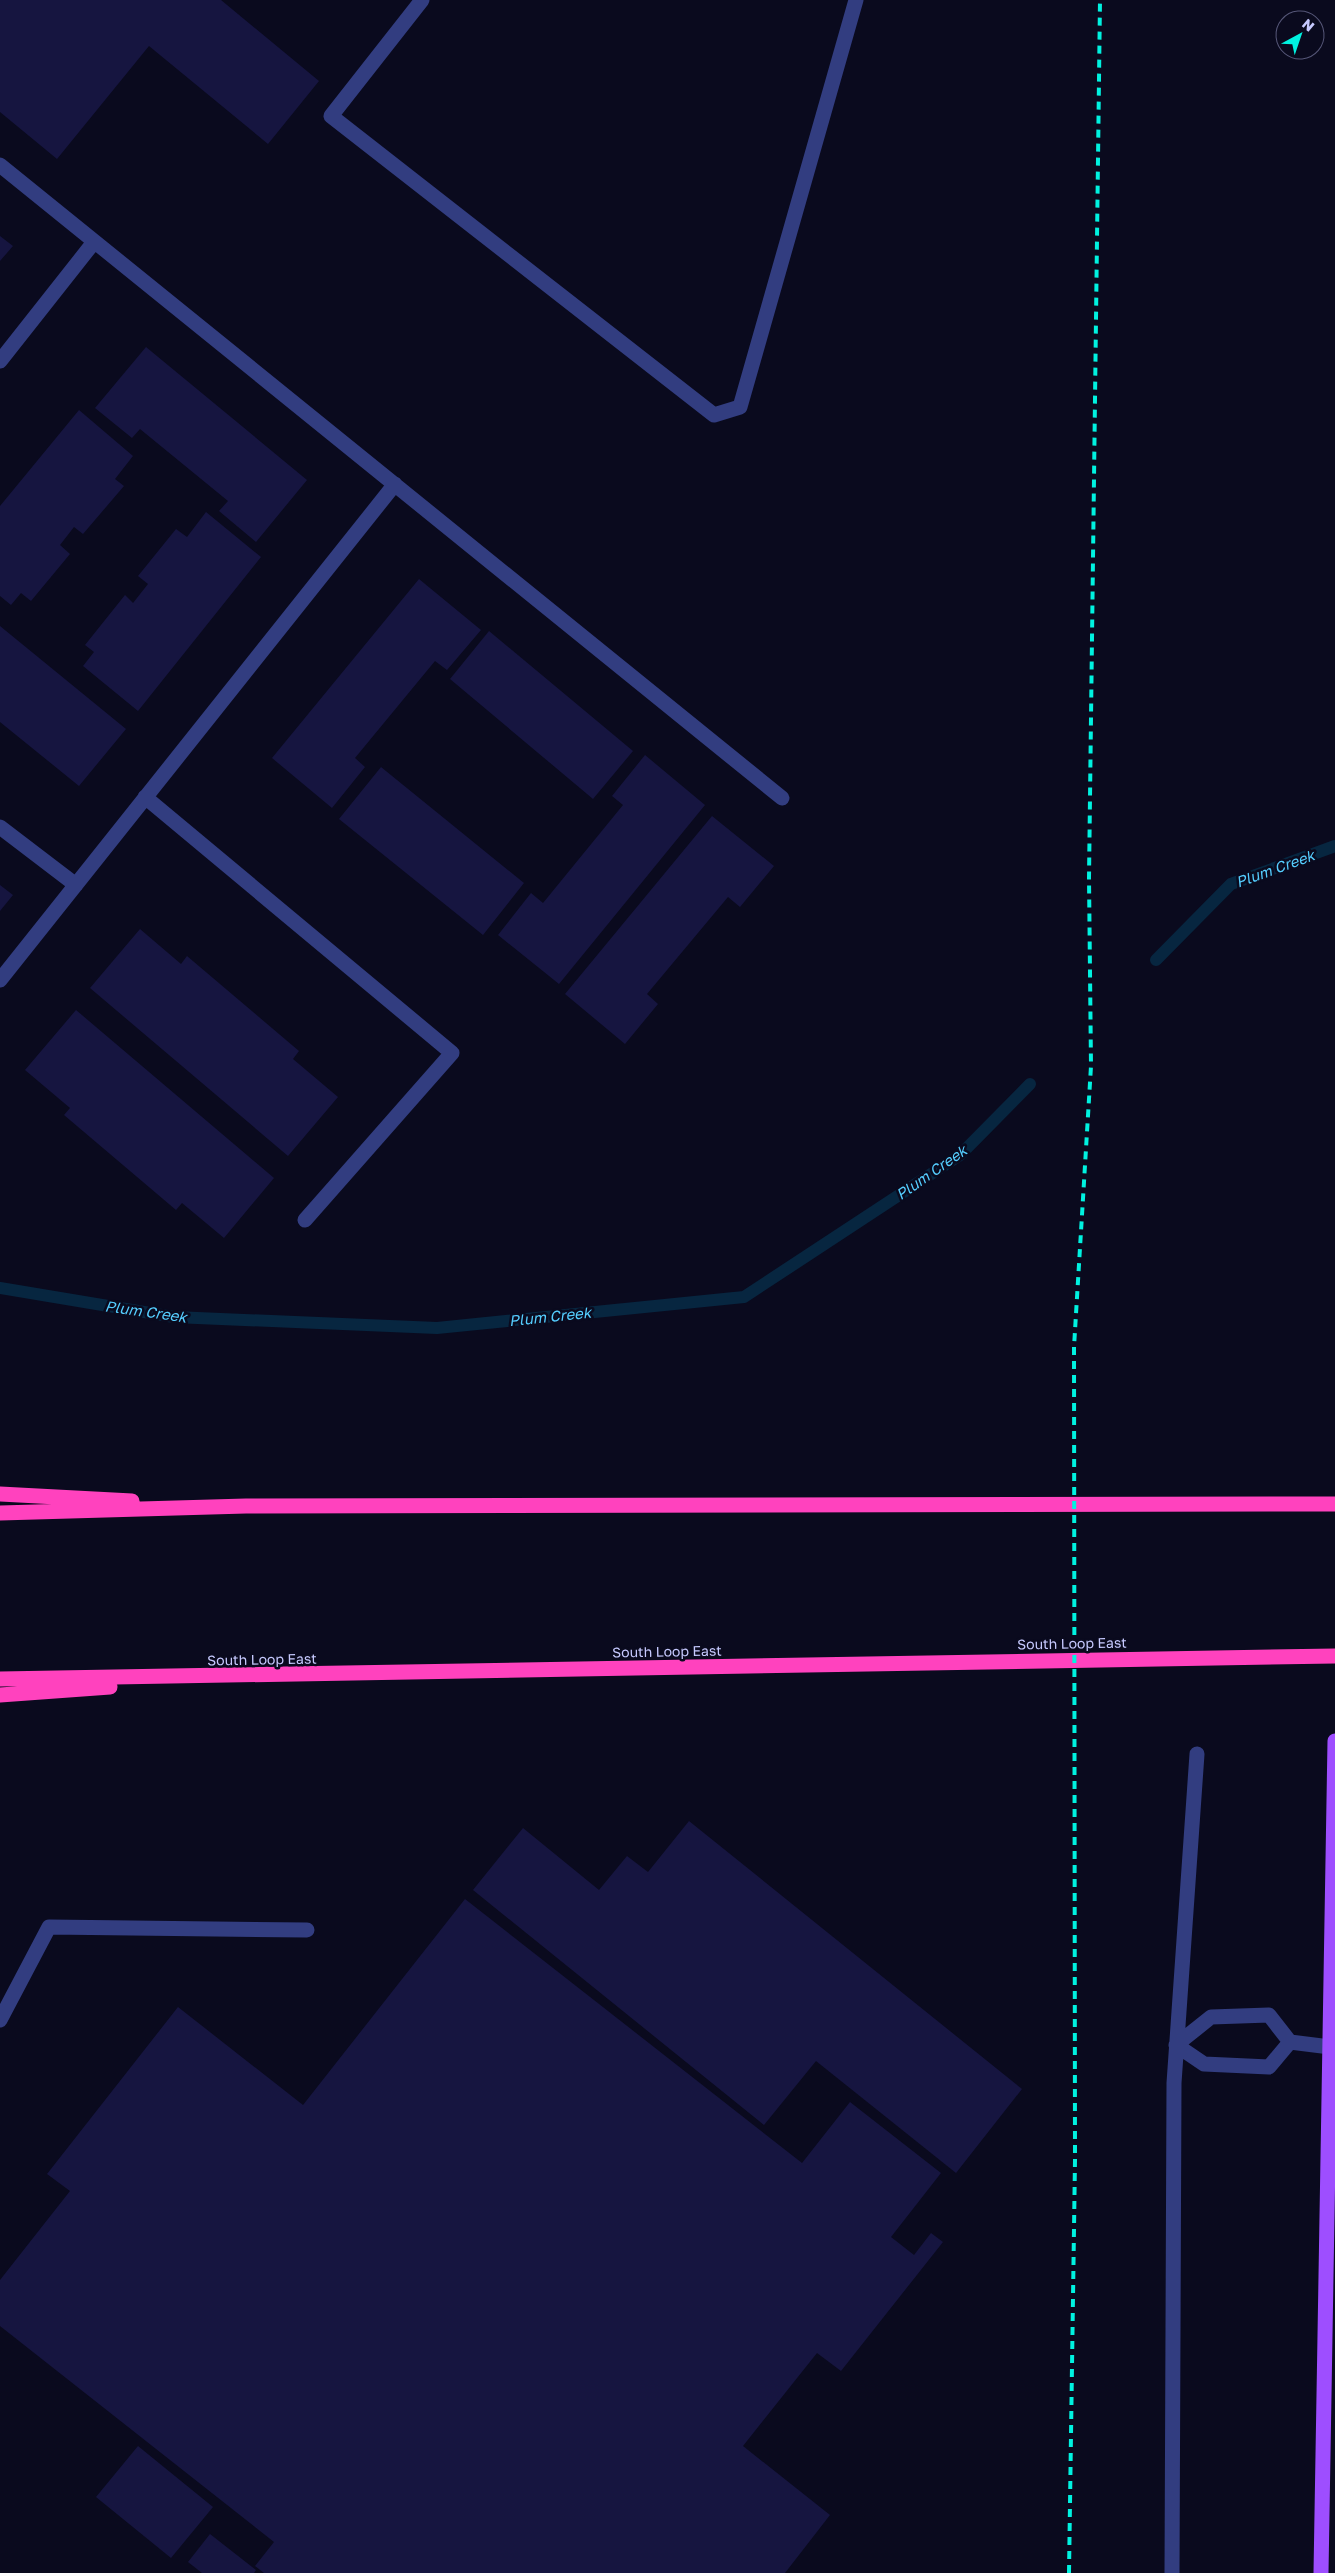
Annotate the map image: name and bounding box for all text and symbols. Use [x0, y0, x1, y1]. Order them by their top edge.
north arrow [1275, 10, 1325, 60]
text: N [1299, 15, 1318, 35]
water label: Plum Creek [1233, 845, 1318, 891]
water label: Plum Creek [892, 1140, 971, 1203]
water label: Plum Creek [104, 1296, 190, 1326]
water label: Plum Creek [508, 1303, 593, 1329]
street label: South Loop East [1017, 1634, 1127, 1652]
street label: South Loop East [612, 1642, 722, 1660]
street label: South Loop East [207, 1650, 317, 1668]

